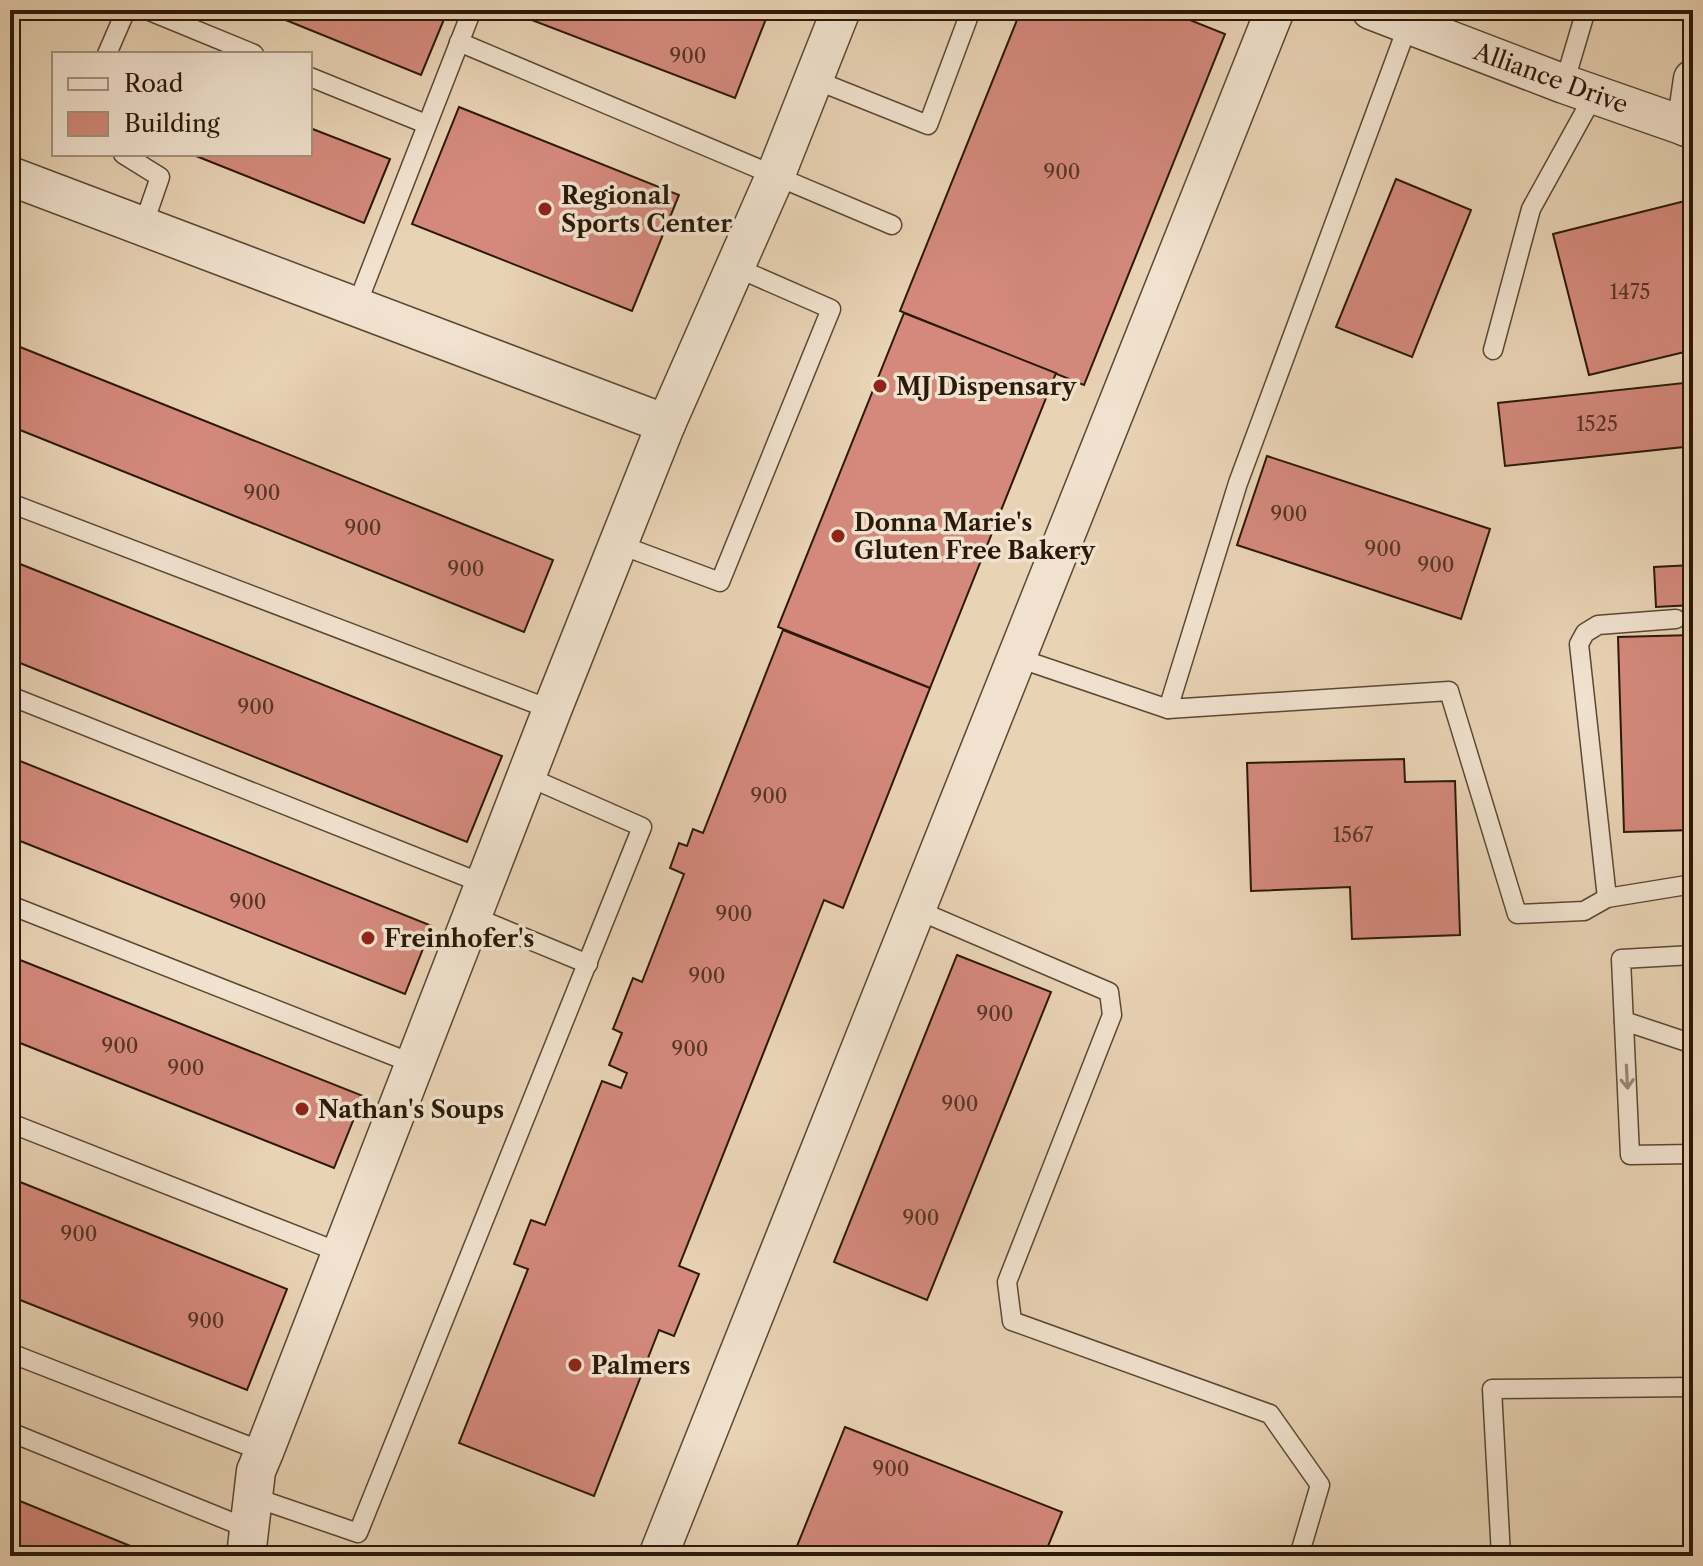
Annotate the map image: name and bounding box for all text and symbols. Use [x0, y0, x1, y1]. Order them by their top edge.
street label: Alliance Drive [1469, 36, 1632, 119]
house number: 900 [669, 44, 707, 68]
legend [52, 52, 312, 156]
text: Road [124, 69, 184, 98]
text: Building [124, 109, 220, 138]
house number: 900 [1043, 160, 1081, 184]
place label: Regional Sports Center [561, 181, 732, 238]
marker: Regional Sports Center [536, 200, 554, 218]
house number: 1475 [1610, 280, 1650, 304]
place label: MJ Dispensary [896, 372, 1077, 401]
marker: MJ Dispensary [871, 377, 889, 395]
house number: 1525 [1576, 412, 1618, 436]
house number: 900 [243, 481, 281, 505]
house number: 900 [1270, 502, 1308, 526]
place label: Donna Marie's Gluten Free Bakery [854, 508, 1096, 565]
house number: 900 [344, 516, 382, 540]
marker: Donna Marie's Gluten Free Bakery [829, 527, 847, 545]
house number: 900 [1364, 537, 1402, 561]
house number: 900 [1417, 553, 1455, 577]
house number: 900 [447, 557, 485, 581]
house number: 900 [237, 695, 275, 719]
house number: 900 [750, 784, 788, 808]
house number: 1567 [1333, 823, 1373, 847]
house number: 900 [229, 890, 267, 914]
house number: 900 [715, 902, 753, 926]
place label: Freinhofer's [384, 924, 534, 953]
marker: Freinhofer's [359, 929, 377, 947]
house number: 900 [688, 964, 726, 988]
house number: 900 [976, 1002, 1014, 1026]
house number: 900 [101, 1034, 139, 1058]
house number: 900 [671, 1037, 709, 1061]
house number: 900 [167, 1056, 205, 1080]
one-way arrow [1619, 1063, 1634, 1090]
house number: 900 [941, 1092, 979, 1116]
place label: Nathan's Soups [318, 1095, 504, 1124]
marker: Nathan's Soups [293, 1100, 311, 1118]
house number: 900 [902, 1206, 940, 1230]
house number: 900 [60, 1222, 98, 1246]
house number: 900 [187, 1309, 225, 1333]
place label: Palmers [591, 1351, 690, 1380]
marker: Palmers [566, 1356, 584, 1374]
house number: 900 [872, 1457, 910, 1481]

